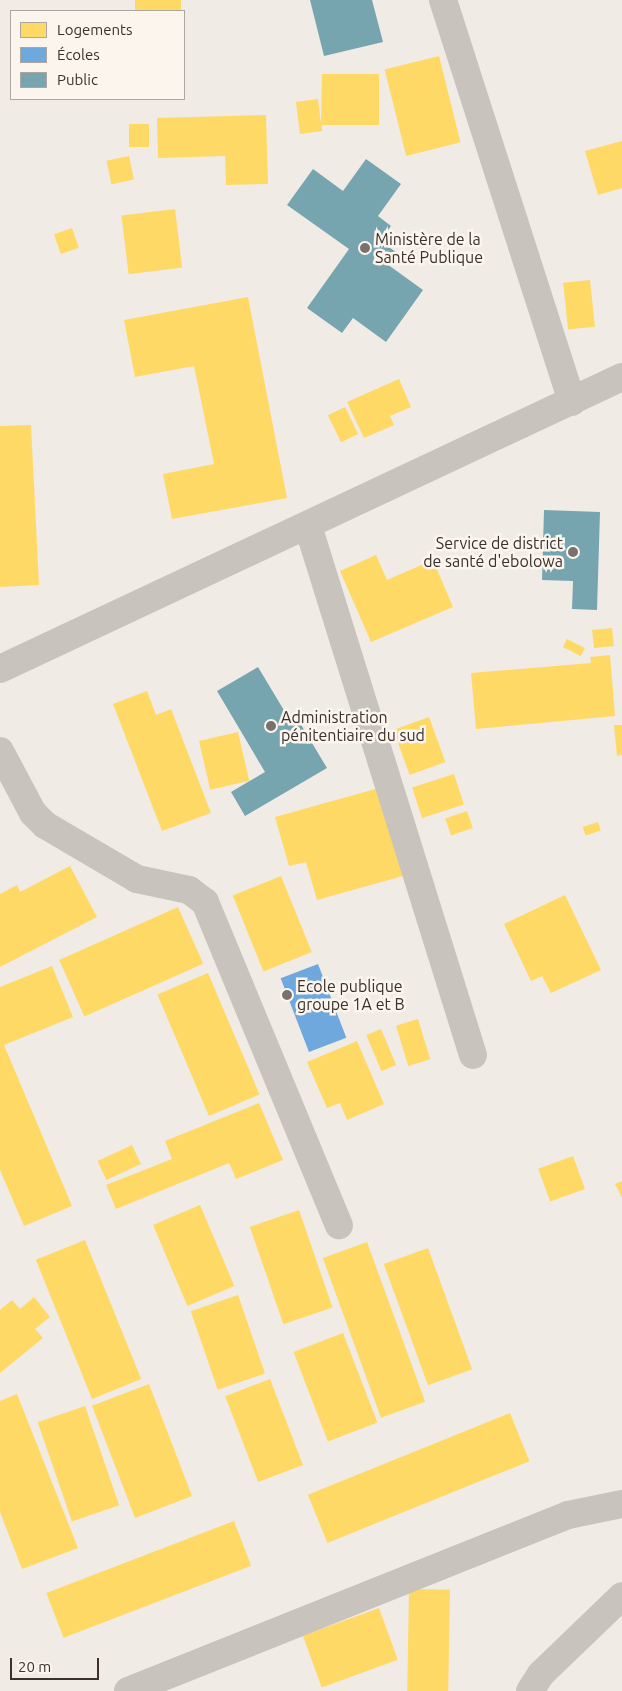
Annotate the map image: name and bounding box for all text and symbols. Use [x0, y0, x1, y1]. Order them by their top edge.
legend [10, 10, 185, 100]
text: Logements [57, 21, 133, 38]
text: Écoles [57, 46, 100, 63]
text: Public [57, 71, 98, 88]
place label: Ministère de la Santé Publique [375, 229, 483, 267]
marker: Ministère de la Santé Publique [359, 242, 371, 254]
place label: Service de district de santé d'ebolowa [423, 533, 563, 571]
marker: Service de district de santé d'ebolowa [567, 546, 579, 558]
place label: Administration pénitentiaire du sud [281, 707, 425, 745]
marker: Administration pénitentiaire du sud [265, 720, 277, 732]
place label: Ecole publique groupe 1A et B [297, 976, 405, 1014]
marker: Ecole publique groupe 1A et B [281, 989, 293, 1001]
scale bar [12, 1648, 101, 1680]
text: 20 m [18, 1658, 51, 1675]

